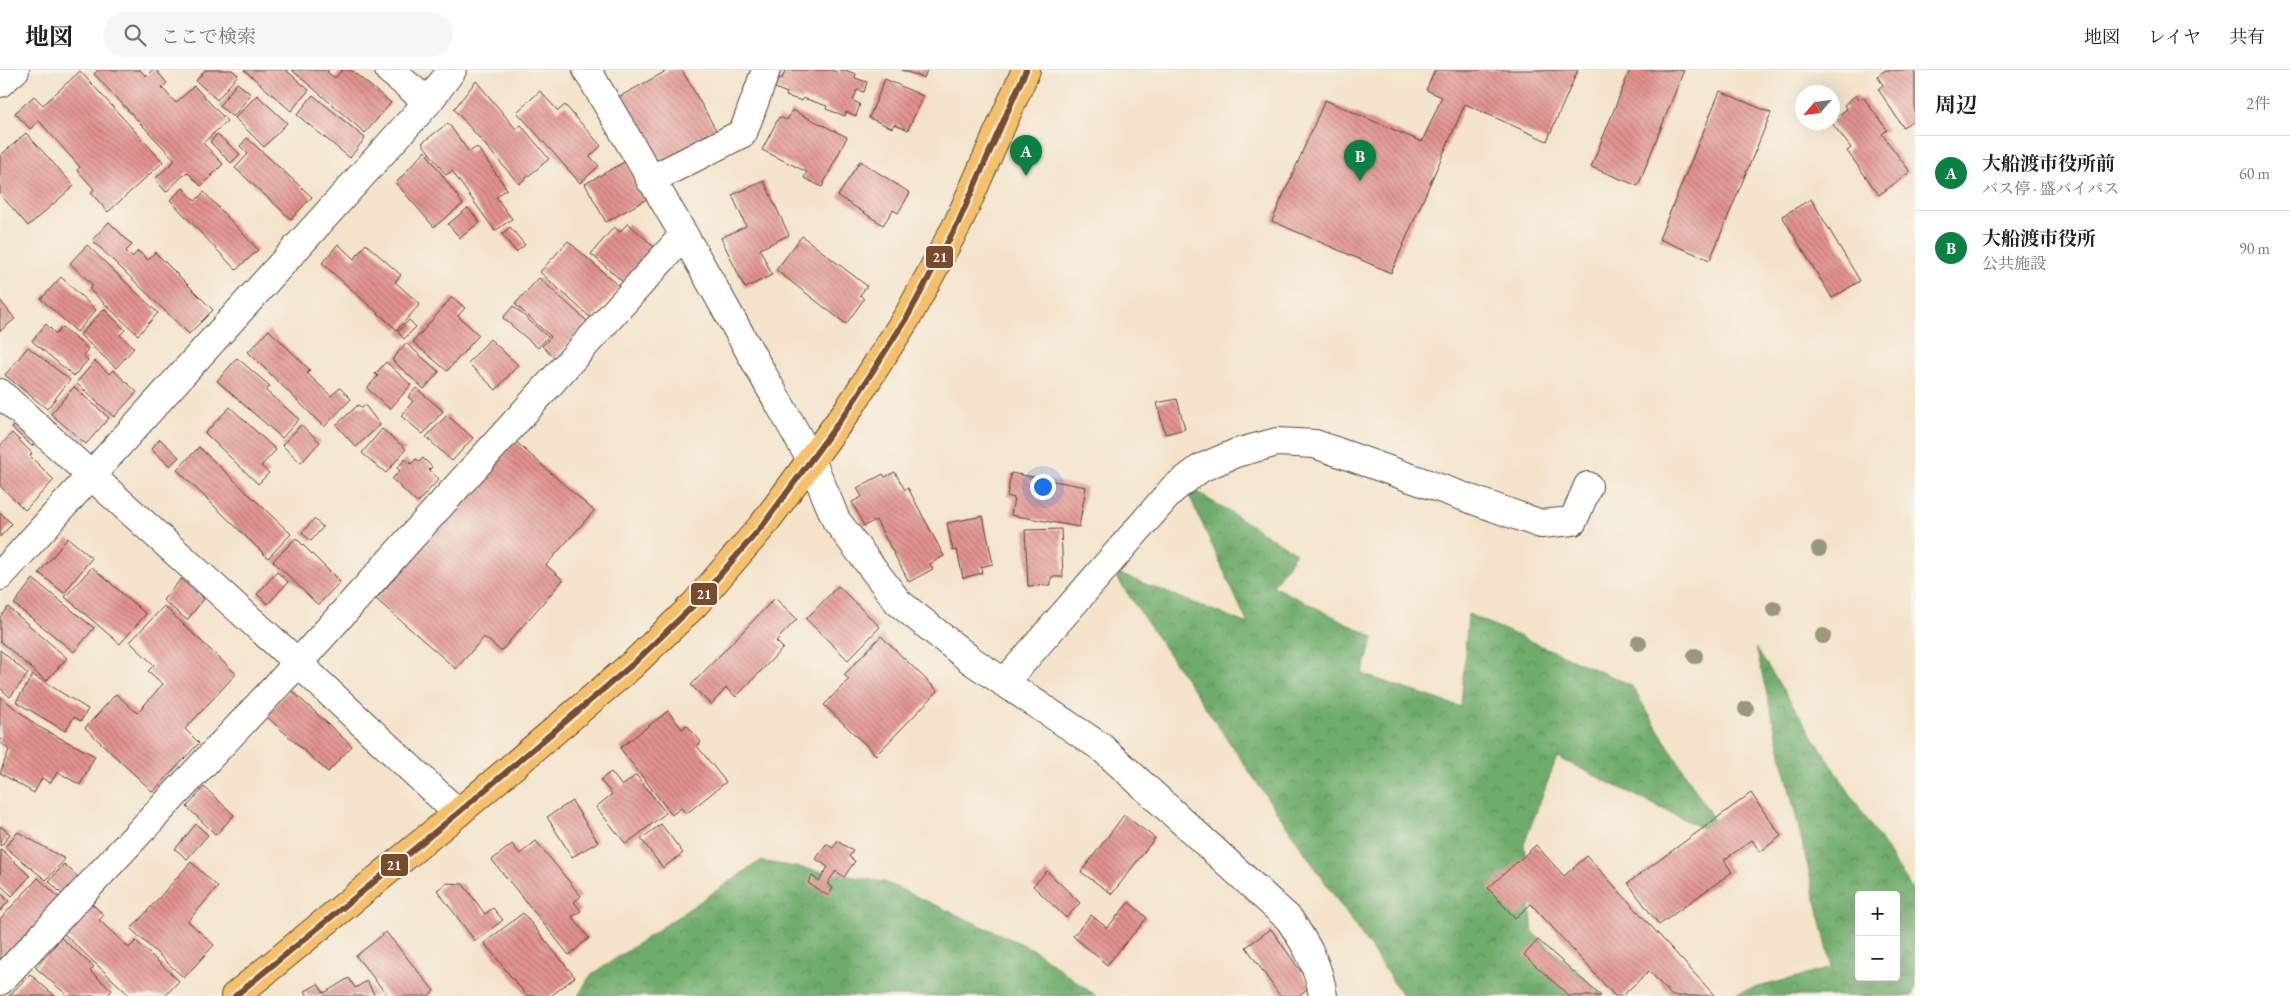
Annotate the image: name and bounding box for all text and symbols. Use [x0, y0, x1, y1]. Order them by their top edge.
search box [103, 12, 453, 57]
text: 地図 [25, 21, 73, 52]
icon: search [121, 21, 149, 49]
text: ここで検索 [161, 24, 256, 49]
text: 地図 [2084, 25, 2120, 48]
text: レイヤ [2148, 25, 2201, 48]
text: 共有 [2229, 25, 2265, 48]
north arrow [1795, 85, 1840, 130]
text: 周辺 [1935, 91, 1977, 118]
text: 2件 [2246, 93, 2270, 114]
pin: A [1010, 135, 1042, 176]
pin: B [1344, 140, 1376, 181]
text: 大船渡市役所前 [1982, 151, 2115, 176]
text: A [1945, 163, 1957, 184]
text: 60 m [2239, 163, 2270, 184]
text: バス停 · 盛バイパス [1982, 178, 2119, 199]
text: 大船渡市役所 [1982, 226, 2096, 251]
text: B [1946, 238, 1956, 259]
text: 90 m [2239, 238, 2270, 259]
line badge: 21 [925, 245, 954, 269]
text: 21 [933, 248, 947, 266]
text: 公共施設 [1982, 253, 2046, 274]
your location [1030, 474, 1056, 500]
line badge: 21 [690, 582, 718, 606]
text: 21 [697, 585, 711, 603]
line badge: 21 [380, 853, 409, 877]
text: 21 [387, 856, 401, 874]
map controls [1855, 891, 1900, 981]
button: + [1855, 891, 1900, 936]
button: − [1855, 936, 1900, 981]

